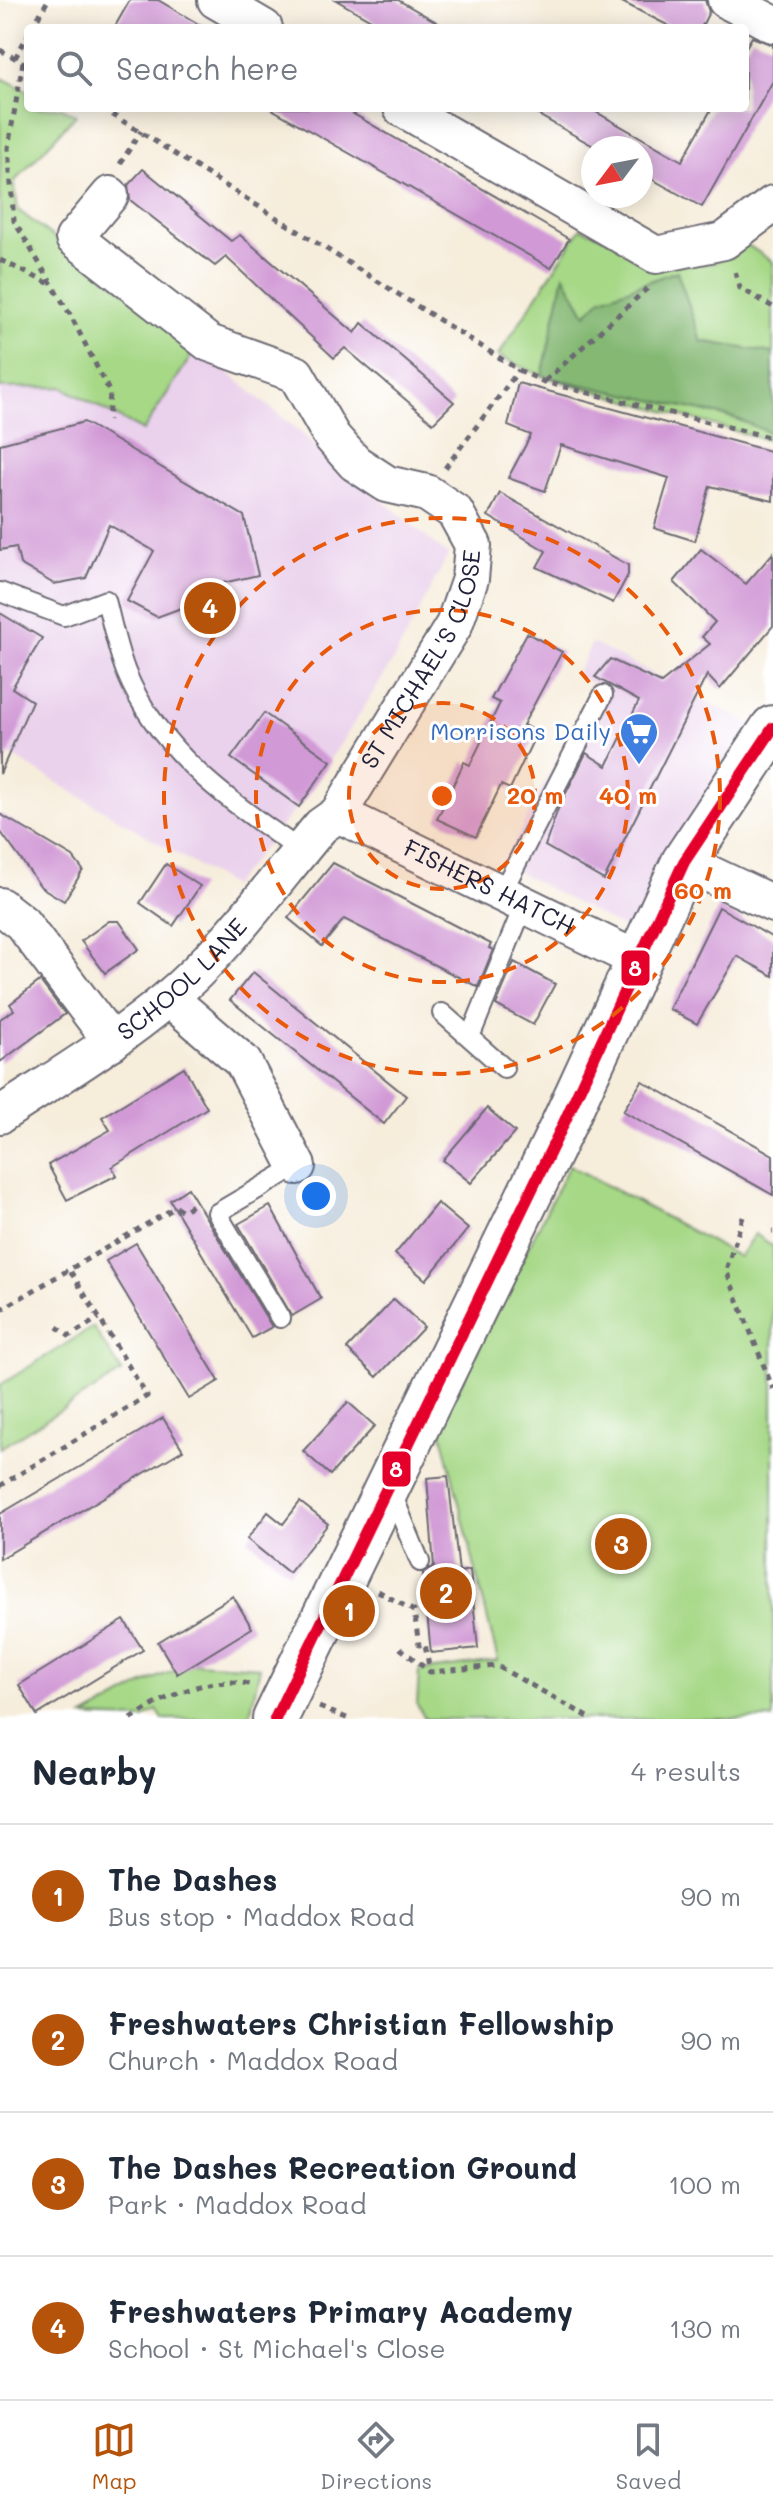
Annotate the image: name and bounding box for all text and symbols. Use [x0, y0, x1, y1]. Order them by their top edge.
search box [24, 24, 749, 112]
icon: search [52, 46, 96, 90]
text: Search here [116, 48, 299, 88]
north arrow [581, 136, 653, 208]
street label: ST MICHAEL'S CLOSE [353, 548, 487, 774]
pin: 4 [184, 578, 236, 638]
supermarket icon: Morrisons Daily [618, 711, 660, 766]
place label: Morrisons Daily [430, 715, 611, 746]
text: 20 m [507, 779, 563, 810]
text: 40 m [599, 779, 657, 810]
centre of rings [428, 782, 456, 810]
street label: FISHERS HATCH [399, 831, 580, 941]
text: 60 m [674, 874, 732, 905]
street label: SCHOOL LANE [111, 911, 253, 1047]
line badge: 8 [620, 949, 651, 987]
text: 8 [628, 953, 642, 982]
your location [296, 1176, 336, 1216]
line badge: 8 [381, 1450, 412, 1488]
text: 8 [389, 1454, 403, 1483]
pin: 3 [595, 1514, 647, 1574]
pin: 2 [420, 1563, 472, 1623]
pin: 1 [323, 1581, 375, 1641]
text: Nearby [32, 1749, 157, 1794]
text: 4 results [631, 1754, 741, 1788]
text: The Dashes [108, 1859, 277, 1899]
text: 1 [52, 1879, 64, 1913]
text: 90 m [681, 1879, 741, 1913]
text: Bus stop · Maddox Road [108, 1899, 414, 1933]
text: Freshwaters Christian Fellowship [108, 2003, 614, 2043]
text: 2 [51, 2023, 65, 2057]
text: 90 m [681, 2023, 741, 2057]
text: Church · Maddox Road [108, 2043, 398, 2077]
text: The Dashes Recreation Ground [108, 2147, 577, 2187]
text: 3 [50, 2167, 66, 2201]
text: 100 m [668, 2167, 741, 2201]
text: Park · Maddox Road [108, 2187, 367, 2221]
text: Freshwaters Primary Academy [108, 2291, 573, 2331]
text: 4 [50, 2311, 66, 2345]
text: 130 m [669, 2311, 741, 2345]
text: School · St Michael's Close [108, 2331, 446, 2365]
tab: Map [92, 2418, 137, 2495]
tab: Directions [320, 2418, 432, 2495]
tab: Saved [616, 2418, 681, 2495]

